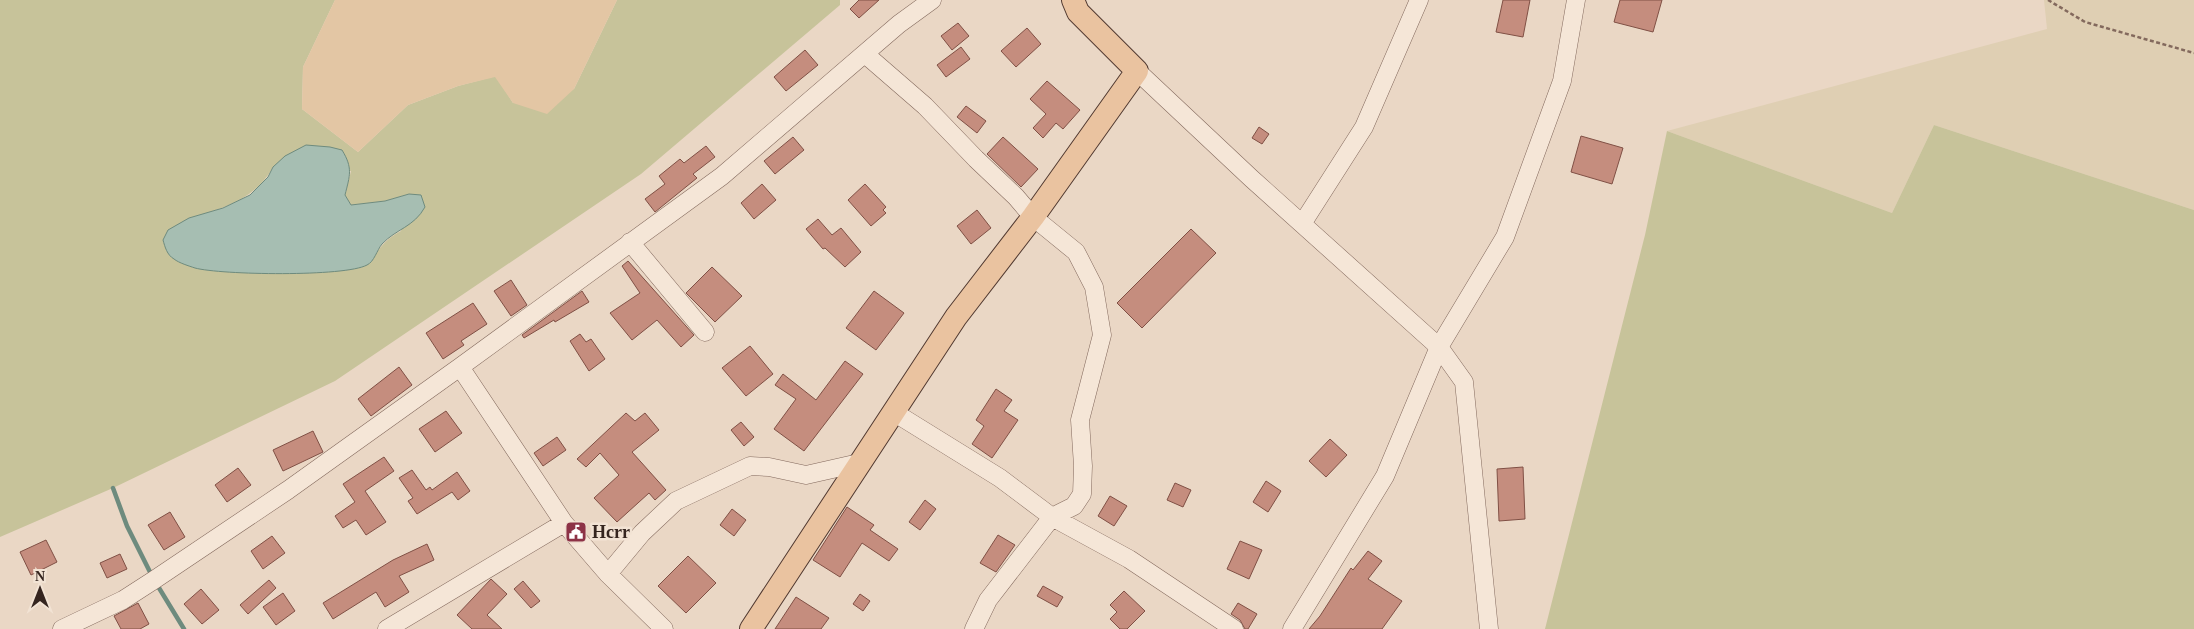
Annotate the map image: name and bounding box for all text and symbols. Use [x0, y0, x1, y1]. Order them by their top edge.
public building icon: Hcrr [564, 520, 588, 544]
place label: Hcrr [592, 522, 630, 542]
north arrow [15, 564, 65, 614]
text: N [35, 569, 45, 584]

